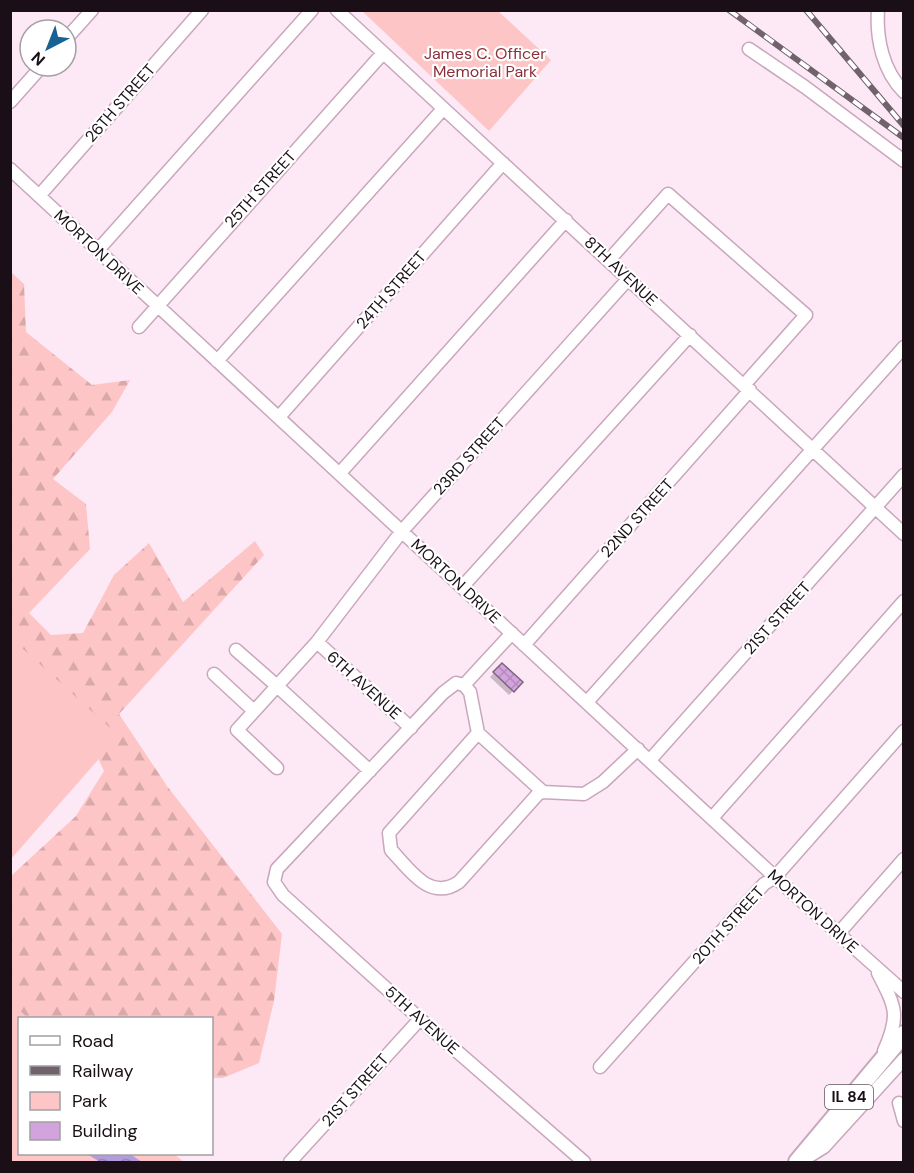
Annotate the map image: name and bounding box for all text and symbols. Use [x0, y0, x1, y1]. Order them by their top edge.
north arrow [18, 18, 78, 78]
park label: James C. Officer Memorial Park [424, 43, 546, 82]
text: N [27, 47, 50, 70]
street label: 26TH STREET [80, 59, 160, 147]
street label: 25TH STREET [220, 146, 300, 232]
street label: MORTON DRIVE [50, 205, 148, 299]
street label: 8TH AVENUE [580, 232, 662, 310]
street label: 24TH STREET [351, 247, 431, 333]
street label: 23RD STREET [428, 413, 510, 499]
street label: 22ND STREET [596, 474, 678, 562]
street label: MORTON DRIVE [407, 534, 505, 628]
street label: 21ST STREET [739, 577, 815, 659]
street label: 6TH AVENUE [322, 646, 406, 724]
street label: MORTON DRIVE [763, 865, 863, 957]
street label: 20TH STREET [687, 882, 769, 968]
street label: 5TH AVENUE [380, 981, 464, 1059]
legend [18, 1017, 213, 1155]
text: Road [72, 1029, 114, 1053]
street label: 21ST STREET [317, 1049, 393, 1131]
text: Railway [72, 1059, 134, 1083]
road number: IL 84 [825, 1085, 873, 1109]
text: Park [72, 1089, 108, 1113]
text: Building [72, 1119, 137, 1143]

